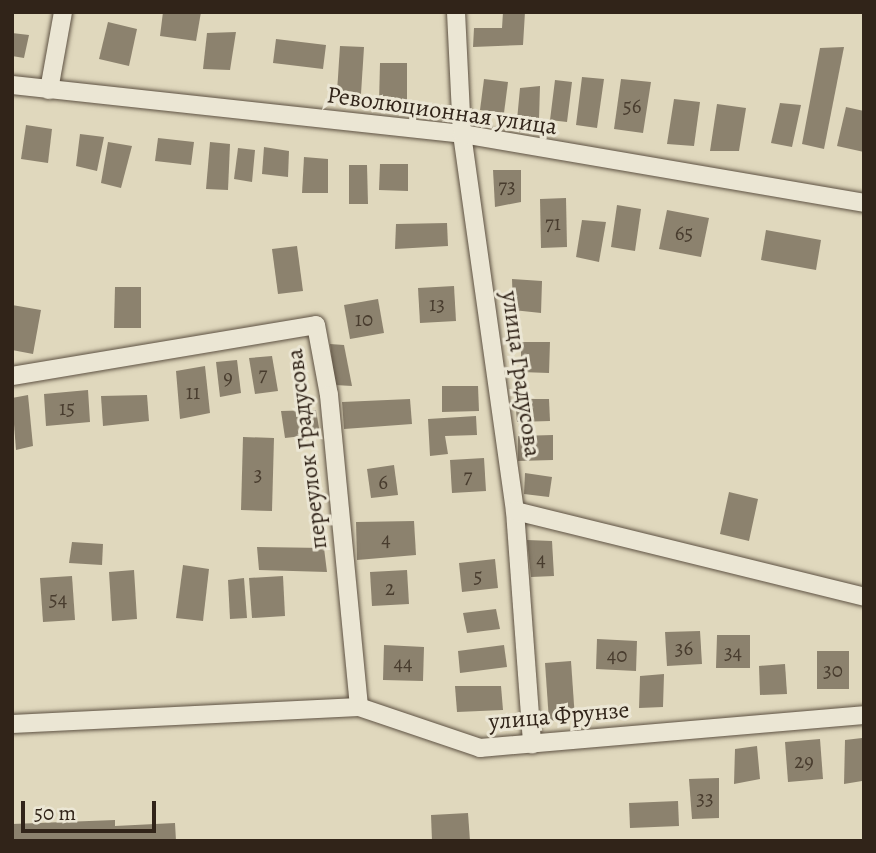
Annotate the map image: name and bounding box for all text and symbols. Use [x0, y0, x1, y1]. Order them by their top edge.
street label: Революционная улица [325, 81, 559, 141]
house number: 56 [623, 93, 641, 119]
house number: 73 [498, 173, 516, 199]
house number: 71 [545, 210, 561, 236]
house number: 65 [675, 220, 693, 246]
street label: улица Градусова [495, 289, 547, 459]
house number: 13 [429, 291, 445, 317]
house number: 10 [355, 306, 373, 332]
street label: переулок Градусова [280, 347, 334, 551]
house number: 7 [259, 361, 267, 387]
house number: 9 [223, 364, 233, 390]
house number: 11 [186, 379, 200, 405]
house number: 15 [59, 395, 75, 421]
house number: 3 [254, 461, 262, 487]
house number: 7 [464, 463, 472, 489]
house number: 6 [378, 469, 388, 495]
house number: 4 [381, 526, 391, 552]
house number: 4 [536, 546, 546, 572]
house number: 5 [473, 563, 483, 589]
house number: 2 [385, 575, 395, 601]
house number: 54 [49, 586, 67, 612]
house number: 36 [675, 635, 693, 661]
house number: 34 [724, 639, 742, 665]
house number: 40 [607, 642, 627, 668]
house number: 44 [393, 650, 413, 676]
house number: 30 [823, 657, 843, 683]
street label: улица Фрунзе [487, 695, 631, 737]
house number: 29 [794, 748, 814, 774]
house number: 33 [696, 785, 714, 811]
scale bar [24, 786, 159, 830]
text: 50 m [34, 799, 76, 827]

